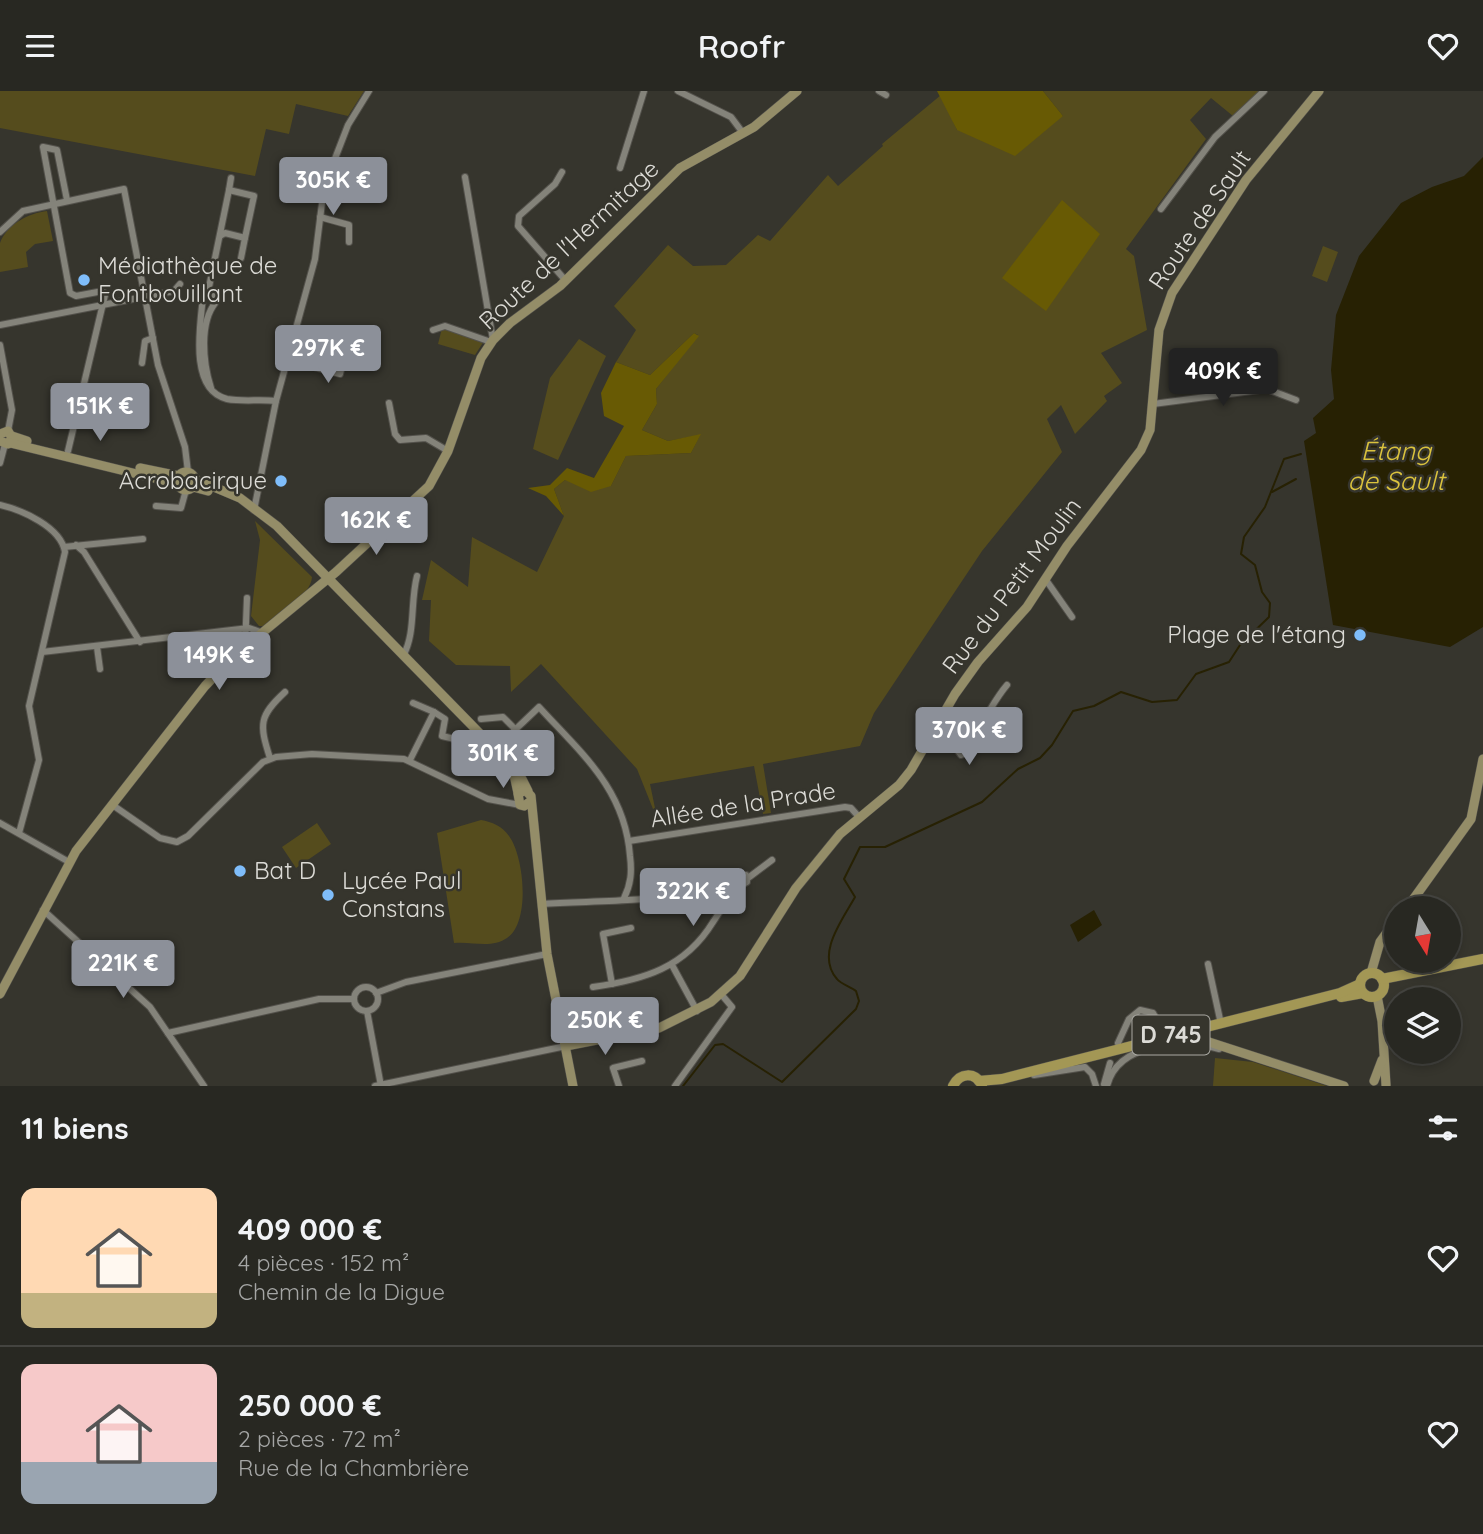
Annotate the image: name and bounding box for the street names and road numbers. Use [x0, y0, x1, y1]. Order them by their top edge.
street label: Route de Sault [1141, 144, 1257, 295]
street label: Route de l'Hermitage [472, 153, 664, 335]
street label: Rue du Petit Moulin [935, 491, 1087, 679]
street label: Allée de la Prade [648, 775, 838, 833]
road number: D 745 [1132, 1016, 1210, 1055]

